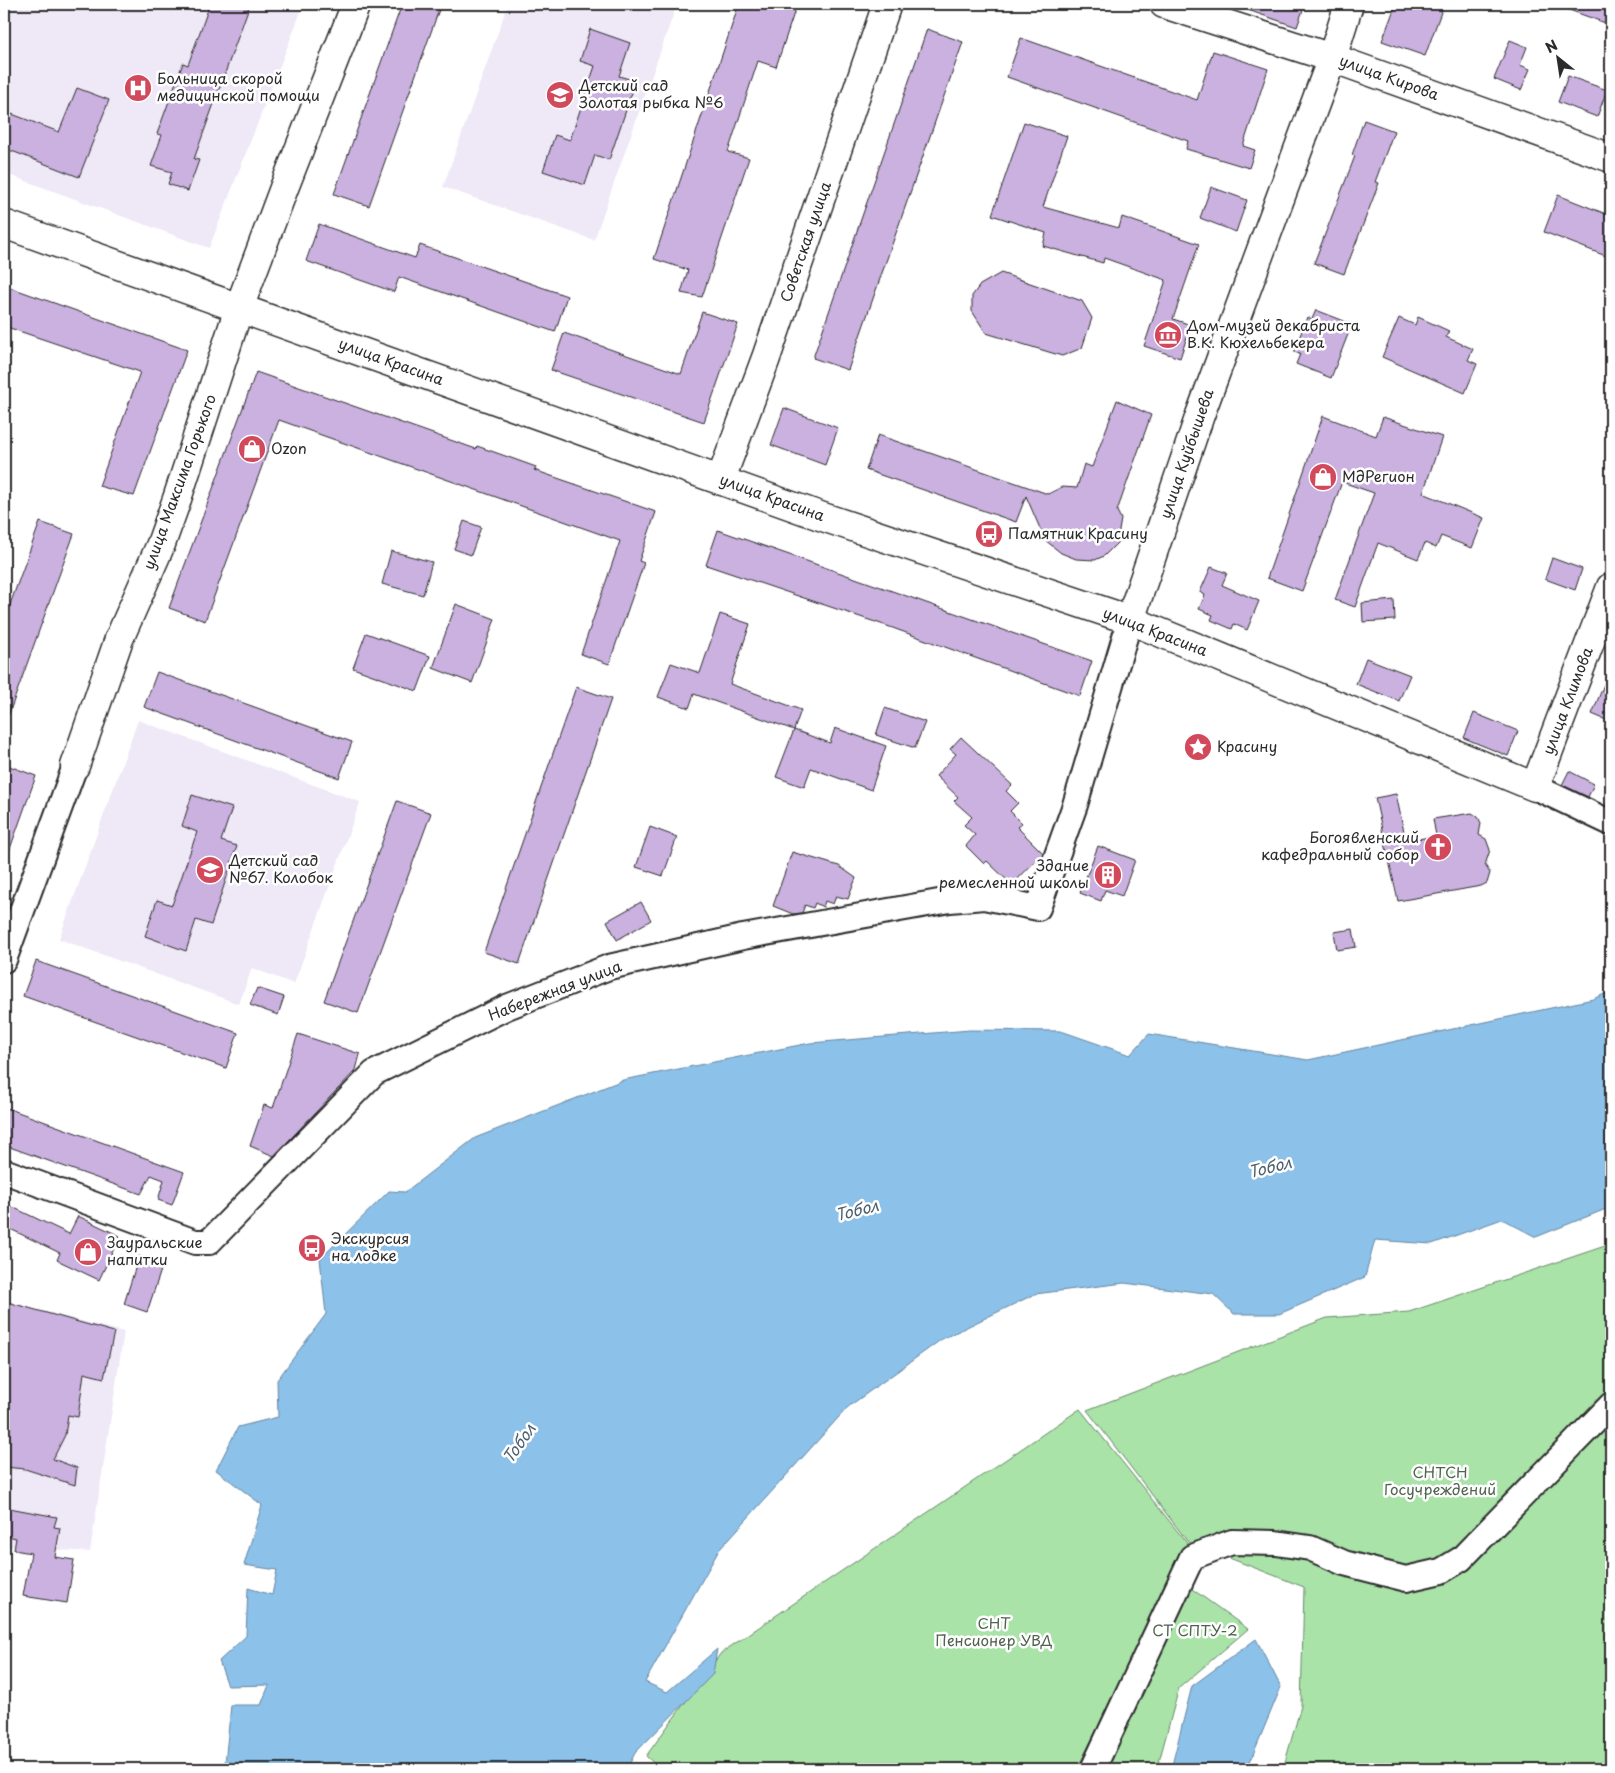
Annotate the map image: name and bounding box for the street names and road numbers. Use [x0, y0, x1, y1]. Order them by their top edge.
street label: улица Кирова [1337, 48, 1443, 105]
street label: Советская улица [773, 178, 836, 305]
street label: улица Красина [336, 331, 448, 390]
street label: улица Куйбышева [1153, 385, 1219, 521]
street label: улица Максима Горького [136, 391, 221, 572]
street label: улица Красина [717, 467, 829, 526]
street label: улица Красина [1100, 600, 1212, 661]
street label: улица Климова [1535, 643, 1598, 758]
street label: Набережная улица [484, 953, 625, 1026]

